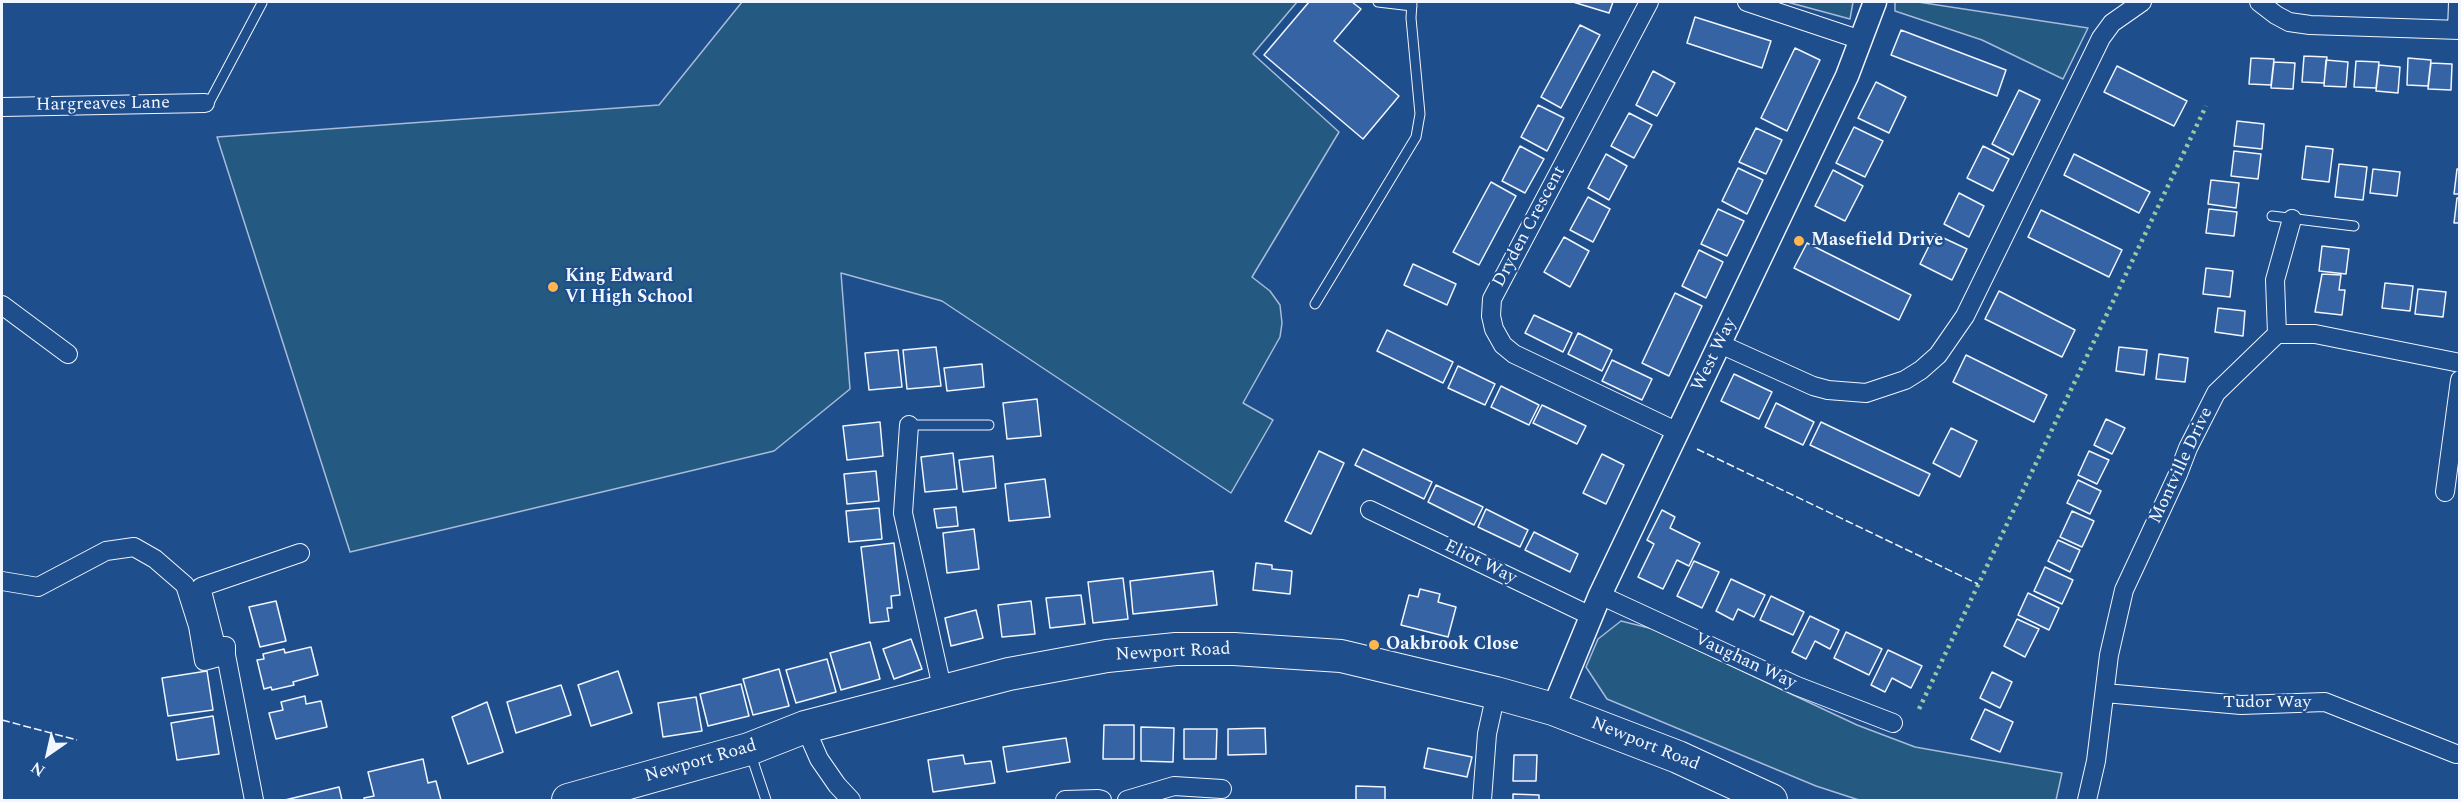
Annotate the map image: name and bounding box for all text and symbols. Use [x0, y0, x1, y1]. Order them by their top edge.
street label: Hargreaves Lane [36, 93, 170, 117]
street label: Dryden Crescent [1489, 163, 1571, 291]
place label: Masefield Drive [1811, 230, 1943, 252]
marker: Masefield Drive [1792, 234, 1806, 248]
place label: King Edward VI High School [565, 266, 693, 308]
marker: King Edward VI High School [546, 280, 560, 294]
street label: West Way [1688, 315, 1742, 395]
street label: Montville Drive [2146, 404, 2218, 528]
street label: Eliot Way [1440, 536, 1520, 590]
street label: Vaughan Way [1691, 629, 1799, 695]
place label: Oakbrook Close [1386, 634, 1519, 656]
marker: Oakbrook Close [1367, 638, 1381, 652]
street label: Newport Road [1115, 639, 1231, 667]
street label: Tudor Way [2223, 692, 2311, 714]
street label: Newport Road [1588, 713, 1702, 777]
north arrow [18, 724, 78, 784]
street label: Newport Road [643, 736, 759, 788]
text: N [26, 755, 50, 783]

